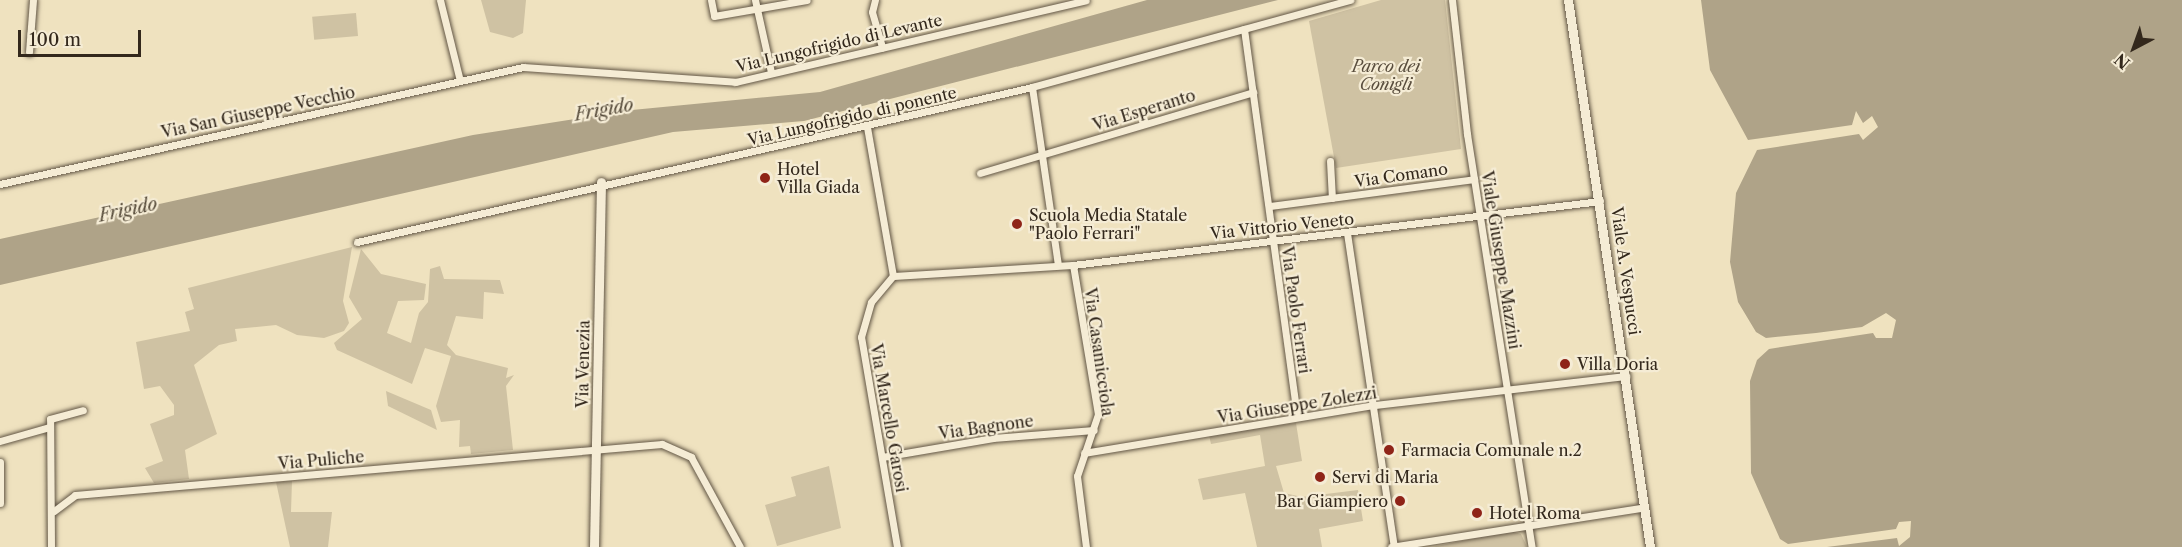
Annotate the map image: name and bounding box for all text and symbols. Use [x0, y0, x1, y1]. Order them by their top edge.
street label: Via Lungofrigido di Levante [734, 10, 944, 76]
scale bar [21, 18, 144, 56]
north arrow [2104, 18, 2164, 78]
text: 100 m [29, 29, 81, 51]
text: N [2110, 49, 2134, 74]
park label: Parco dei Conigli [1352, 56, 1420, 94]
street label: Via San Giuseppe Vecchio [159, 82, 357, 142]
street label: Via Lungofrigido di ponente [745, 83, 959, 149]
street label: Via Esperanto [1090, 85, 1198, 135]
water label: Frigido [573, 94, 635, 126]
place label: Hotel Villa Giada [777, 159, 860, 197]
street label: Via Comano [1353, 159, 1449, 191]
street label: Viale Giuseppe Mazzini [1477, 170, 1525, 350]
marker: Hotel Villa Giada [758, 171, 772, 185]
water label: Frigido [97, 193, 159, 227]
place label: Scuola Media Statale "Paolo Ferrari" [1029, 205, 1188, 243]
street label: Viale A. Vespucci [1607, 205, 1645, 337]
street label: Via Vittorio Veneto [1208, 209, 1356, 243]
marker: Scuola Media Statale "Paolo Ferrari" [1010, 217, 1024, 231]
street label: Via Paolo Ferrari [1278, 245, 1314, 375]
street label: Via Casamicciola [1080, 286, 1118, 418]
street label: Via Venezia [573, 319, 593, 409]
street label: Via Marcello Garosi [866, 342, 912, 494]
place label: Villa Doria [1577, 354, 1658, 374]
marker: Villa Doria [1558, 357, 1572, 371]
street label: Via Giuseppe Zolezzi [1216, 383, 1378, 427]
street label: Via Bagnone [937, 411, 1035, 443]
place label: Farmacia Comunale n.2 [1401, 440, 1582, 460]
marker: Farmacia Comunale n.2 [1382, 443, 1396, 457]
street label: Via Puliche [277, 447, 365, 473]
place label: Servi di Maria [1332, 467, 1438, 487]
marker: Servi di Maria [1313, 470, 1327, 484]
place label: Bar Giampiero [1276, 491, 1388, 511]
marker: Bar Giampiero [1393, 494, 1407, 508]
place label: Hotel Roma [1489, 503, 1580, 523]
marker: Hotel Roma [1470, 506, 1484, 520]

